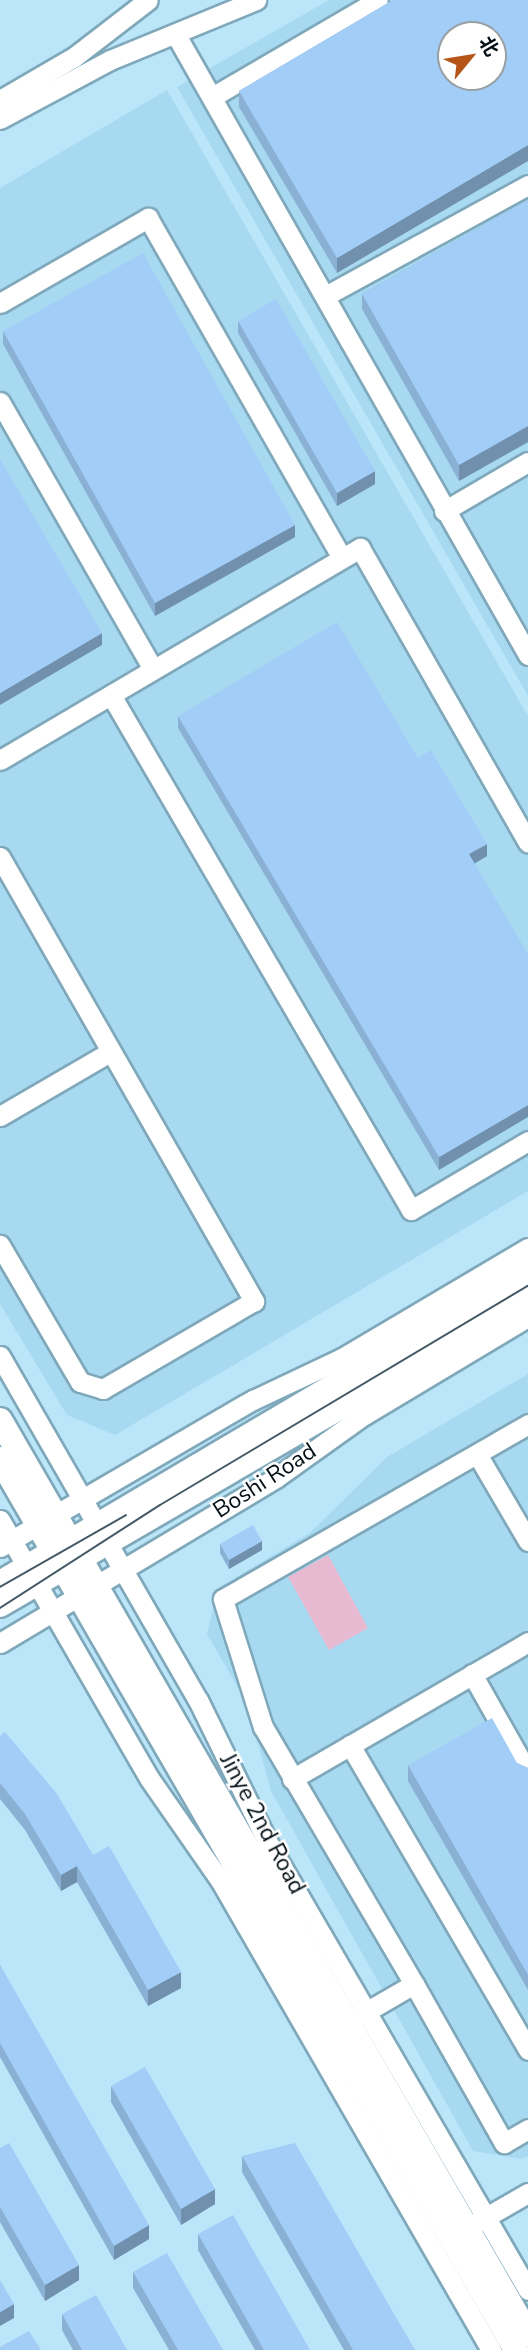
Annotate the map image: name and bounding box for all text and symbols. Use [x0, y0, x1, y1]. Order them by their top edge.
north arrow [437, 21, 507, 91]
text: 北 [472, 32, 504, 61]
street label: Boshi Road [208, 1438, 322, 1524]
street label: Jinye 2nd Road [213, 1749, 311, 1899]

